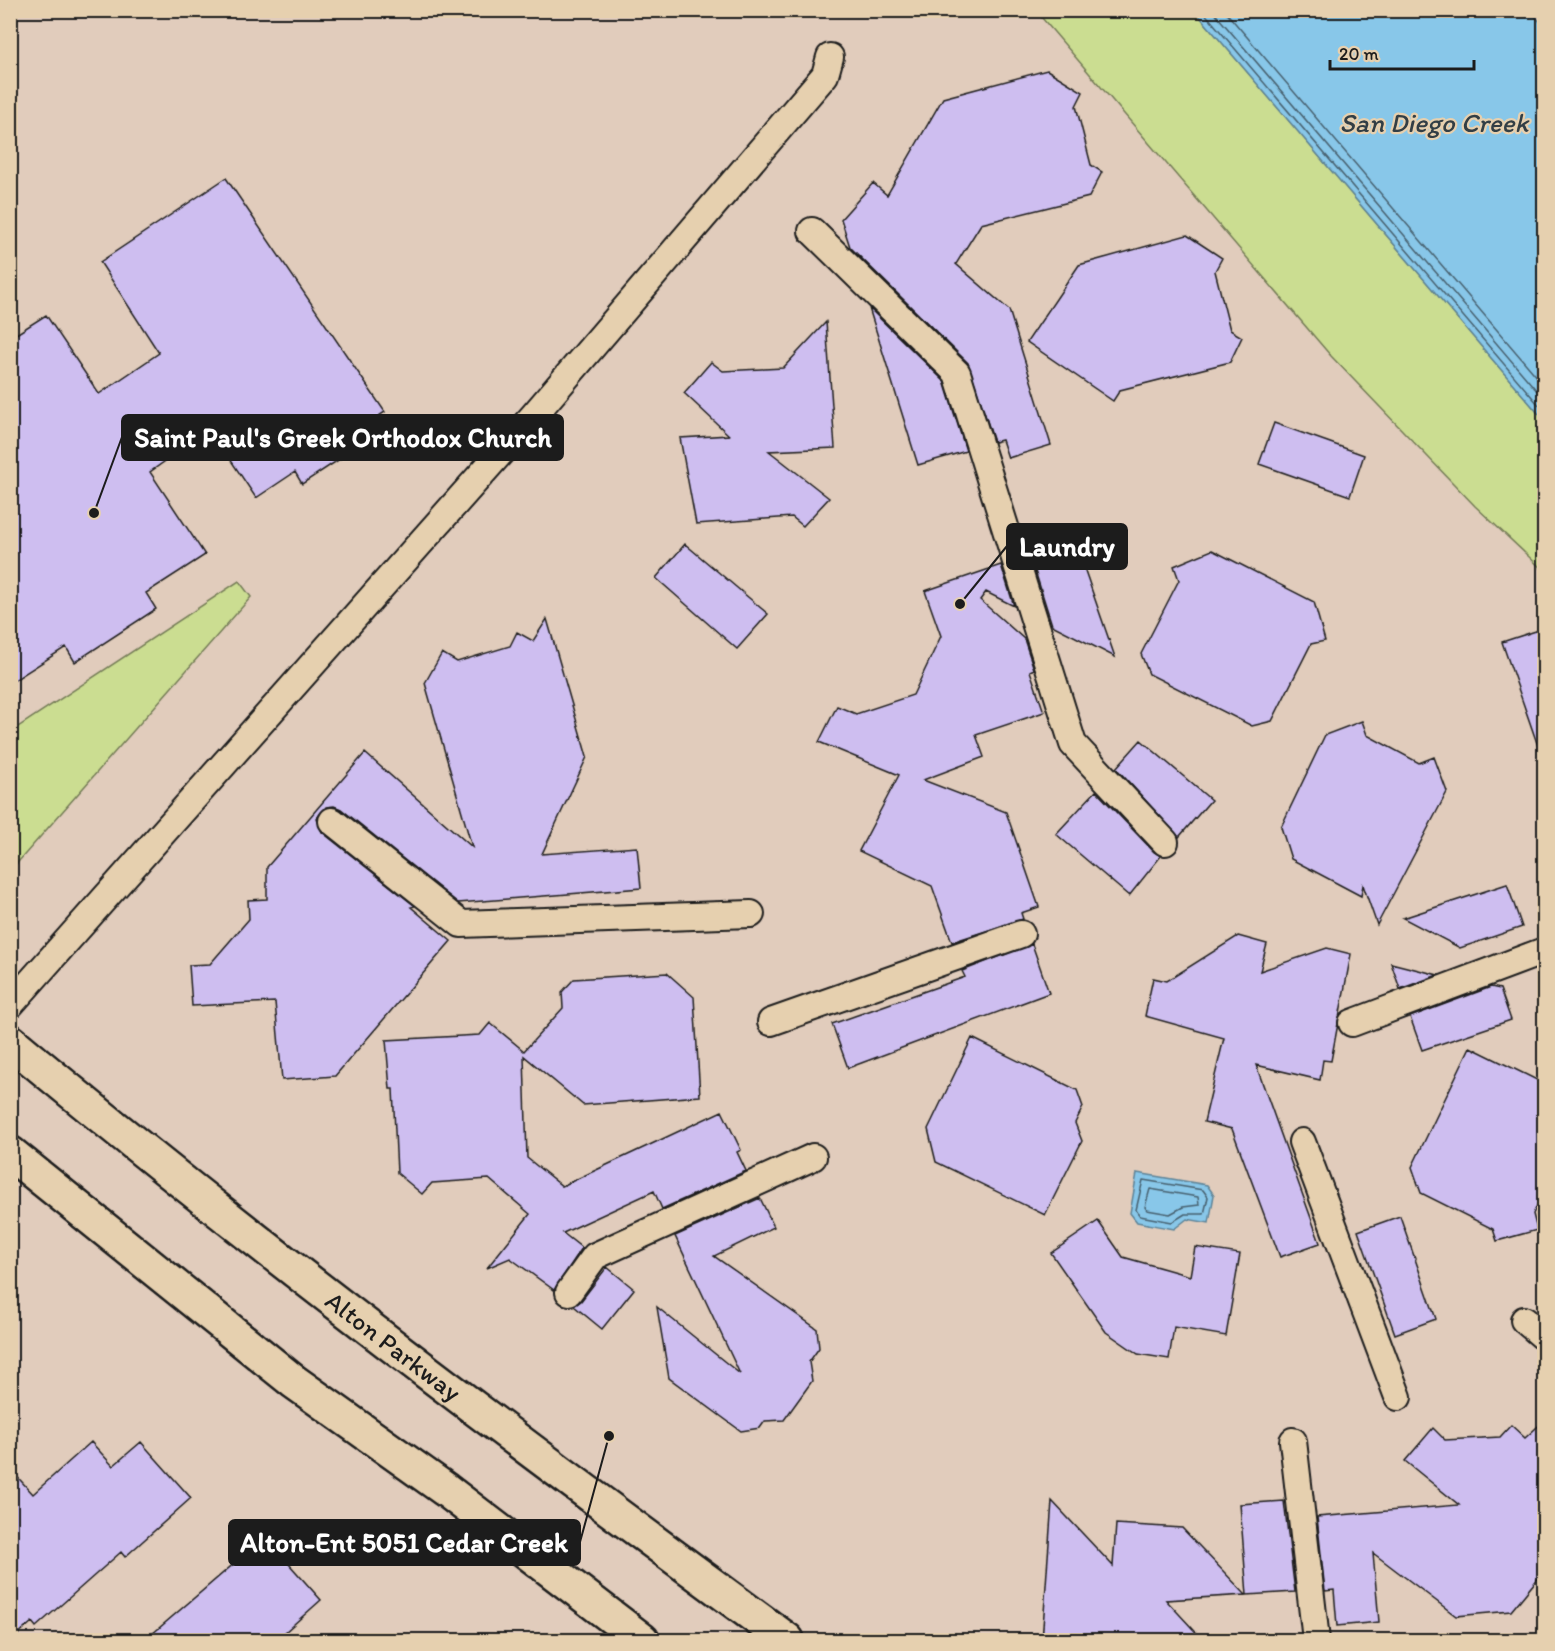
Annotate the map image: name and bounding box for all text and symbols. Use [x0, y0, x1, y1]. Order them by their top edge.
scale bar [1330, 33, 1474, 71]
text: 20 m [1339, 43, 1379, 65]
water label: San Diego Creek [1339, 106, 1531, 139]
callout: Saint Paul's Greek Orthodox Church [122, 415, 563, 460]
text: Saint Paul's Greek Orthodox Church [134, 421, 552, 454]
callout: Laundry [1007, 524, 1127, 569]
text: Laundry [1019, 530, 1115, 563]
street label: Alton Parkway [319, 1284, 468, 1408]
callout: Alton-Ent 5051 Cedar Creek [229, 1520, 580, 1565]
text: Alton-Ent 5051 Cedar Creek [239, 1526, 569, 1559]

